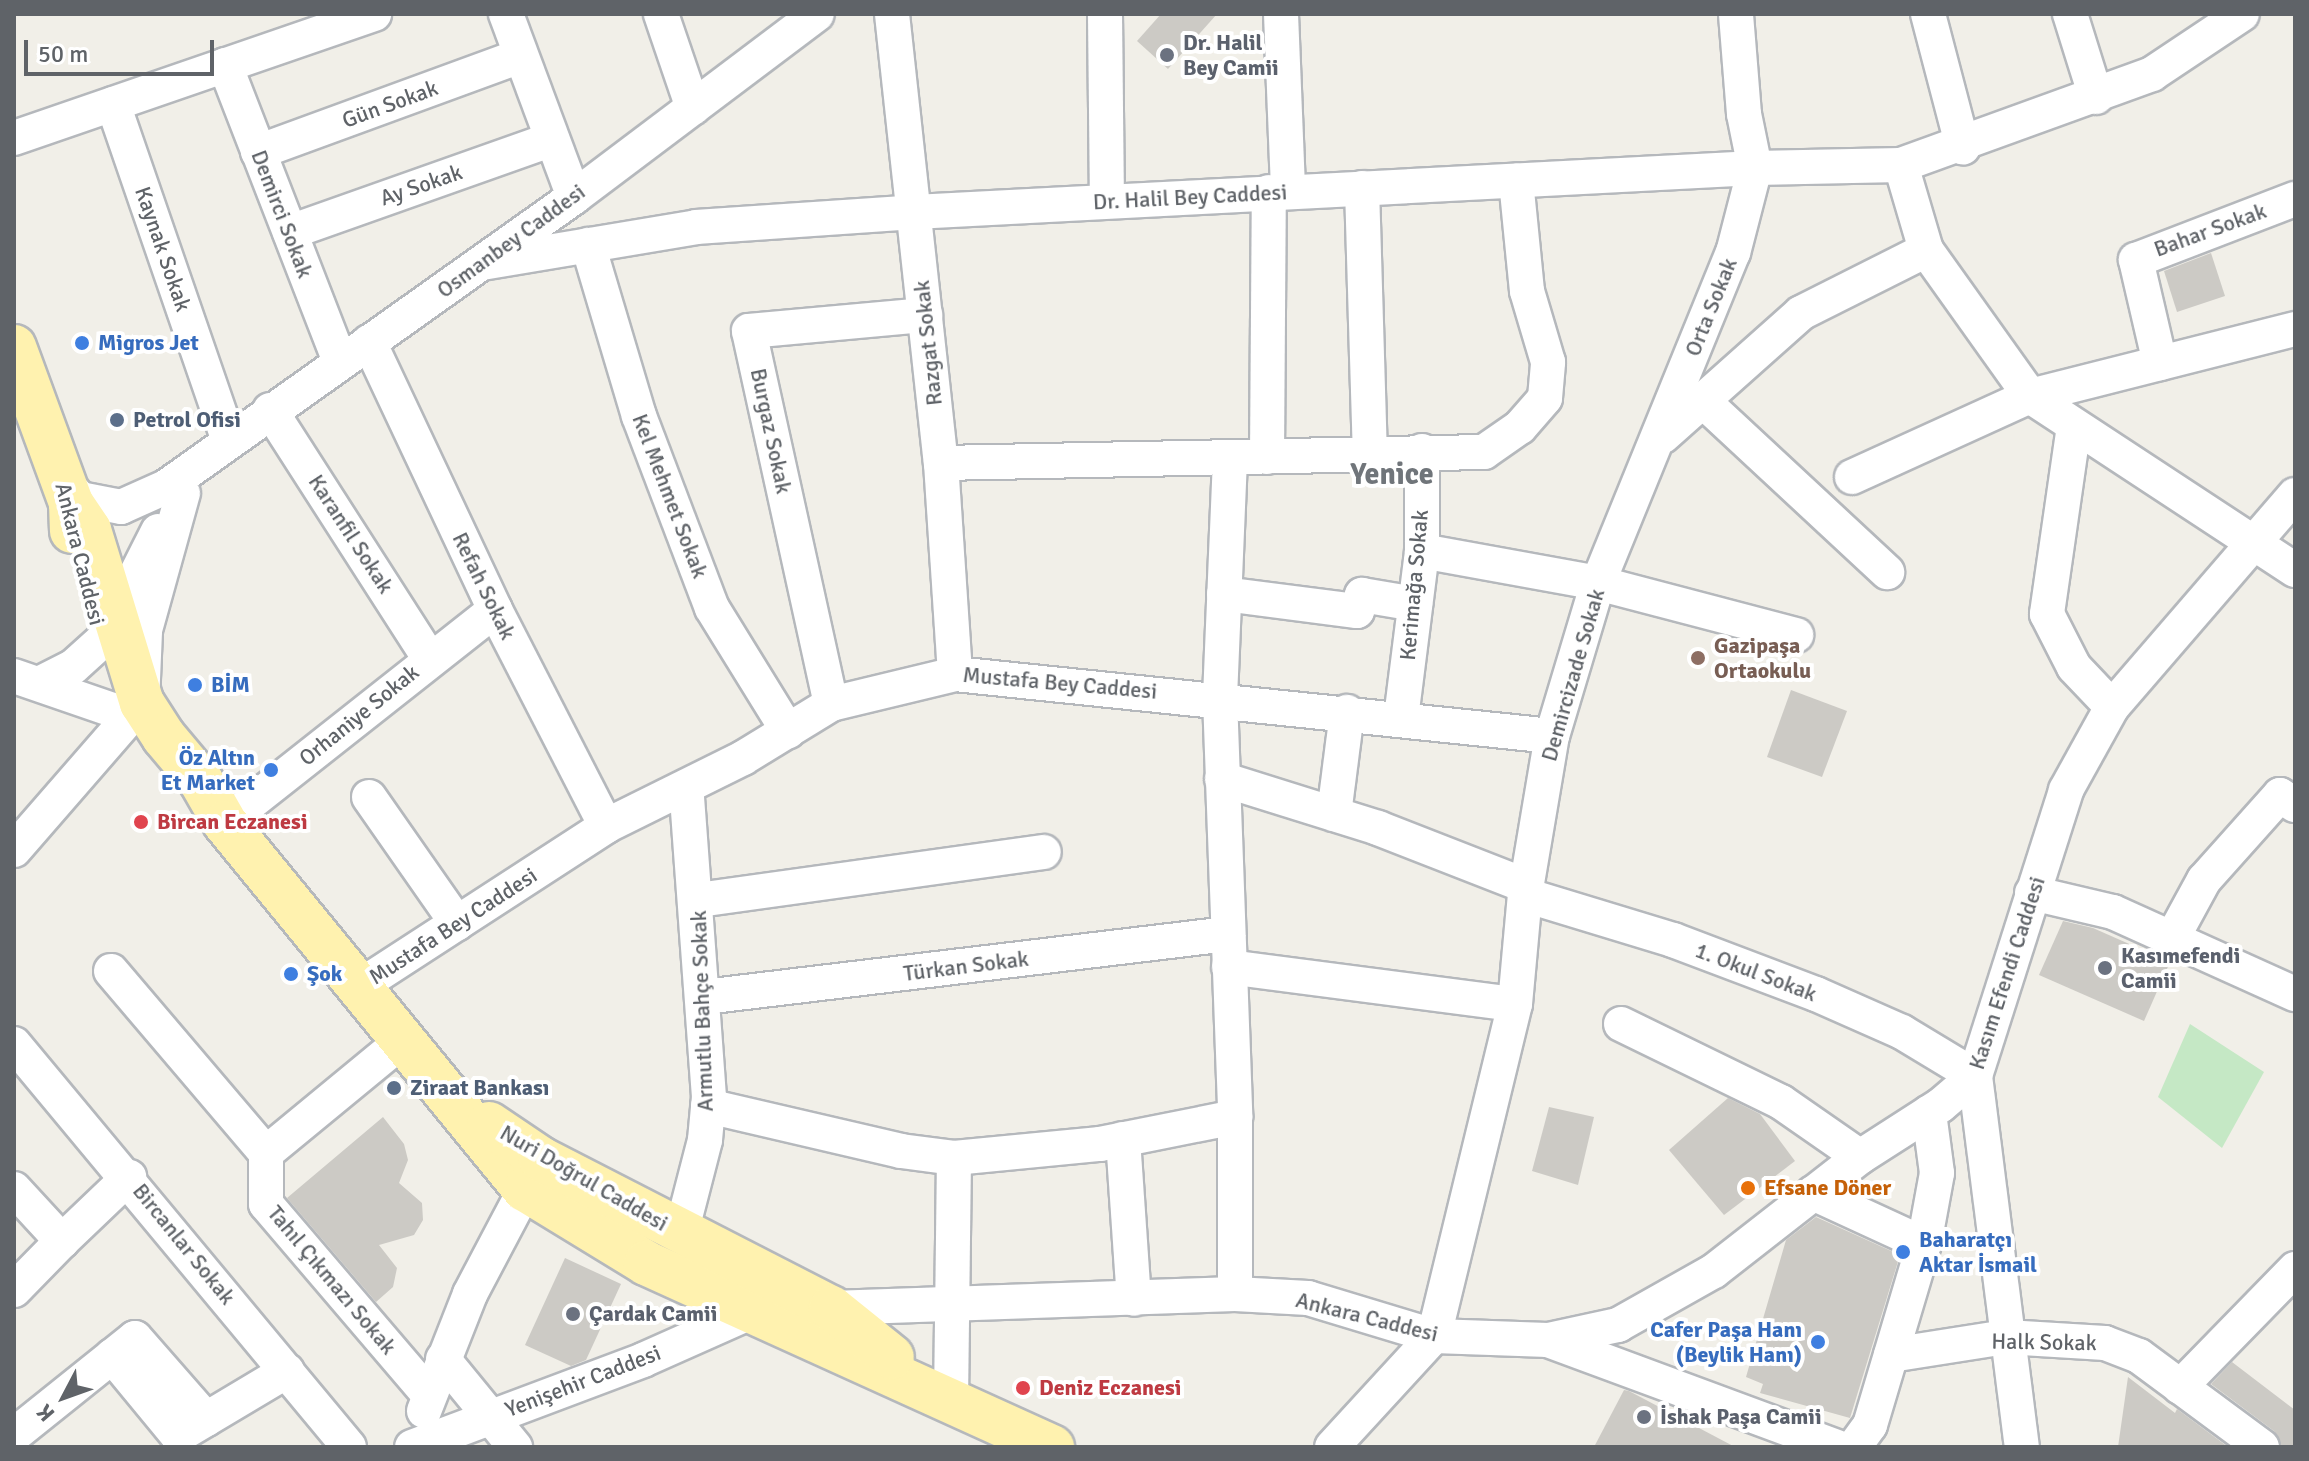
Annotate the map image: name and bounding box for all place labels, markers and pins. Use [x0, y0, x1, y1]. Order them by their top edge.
place label: Dr. Halil Bey Camii [1183, 29, 1279, 80]
marker: Dr. Halil Bey Camii [1158, 46, 1176, 64]
place label: Migros Jet [98, 330, 199, 356]
marker: Migros Jet [73, 334, 91, 352]
place label: Petrol Ofisi [133, 407, 241, 433]
marker: Petrol Ofisi [108, 411, 126, 429]
place label: Gazipaşa Ortaokulu [1714, 632, 1811, 684]
marker: Gazipaşa Ortaokulu [1689, 649, 1707, 667]
place label: BİM [211, 672, 250, 698]
marker: BİM [186, 676, 204, 694]
place label: Öz Altın Et Market [161, 744, 255, 796]
marker: Öz Altın Et Market [262, 761, 280, 779]
place label: Bircan Eczanesi [157, 809, 307, 835]
marker: Bircan Eczanesi [132, 813, 150, 831]
place label: Kasımefendi Camii [2121, 942, 2240, 994]
marker: Kasımefendi Camii [2096, 959, 2114, 977]
place label: Şok [307, 961, 342, 987]
marker: Şok [282, 965, 300, 983]
place label: Ziraat Bankası [410, 1075, 549, 1101]
marker: Ziraat Bankası [385, 1079, 403, 1097]
place label: Efsane Döner [1764, 1175, 1891, 1201]
marker: Efsane Döner [1739, 1179, 1757, 1197]
place label: Baharatçı Aktar İsmail [1919, 1226, 2037, 1278]
marker: Baharatçı Aktar İsmail [1894, 1243, 1912, 1261]
place label: Çardak Camii [589, 1301, 717, 1327]
marker: Çardak Camii [564, 1305, 582, 1323]
place label: Cafer Paşa Hanı (Beylik Hanı) [1650, 1316, 1802, 1368]
marker: Cafer Paşa Hanı (Beylik Hanı) [1809, 1333, 1827, 1351]
place label: Deniz Eczanesi [1039, 1375, 1181, 1401]
marker: Deniz Eczanesi [1014, 1379, 1032, 1397]
place label: İshak Paşa Camii [1660, 1404, 1821, 1430]
marker: İshak Paşa Camii [1635, 1408, 1653, 1426]

